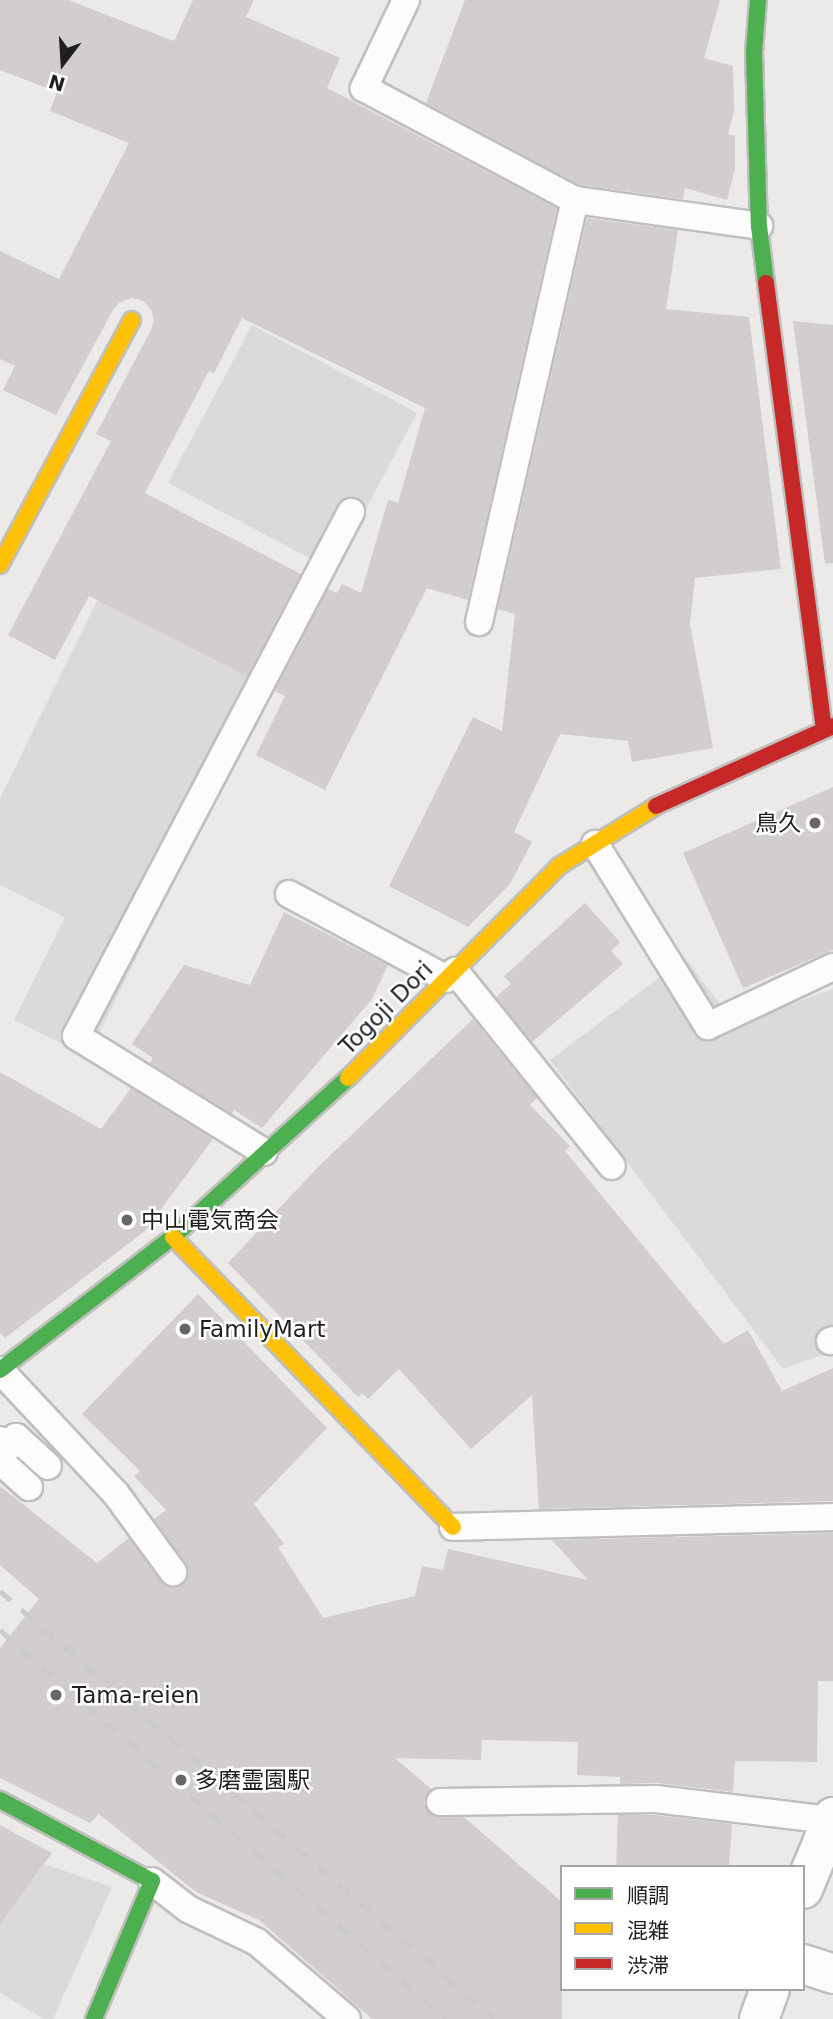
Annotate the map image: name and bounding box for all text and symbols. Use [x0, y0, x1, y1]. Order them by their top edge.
north arrow [28, 28, 98, 98]
text: N [46, 70, 68, 96]
place label: 鳥久 [755, 809, 801, 837]
marker: 鳥久 [807, 815, 823, 831]
street label: Togoji Dori [334, 956, 438, 1060]
place label: 中山電気商会 [141, 1206, 279, 1234]
marker: 中山電気商会 [119, 1212, 135, 1228]
place label: FamilyMart [199, 1315, 325, 1343]
marker: FamilyMart [177, 1321, 193, 1337]
place label: Tama-reien [72, 1681, 199, 1709]
marker: Tama-reien [46, 1685, 66, 1705]
place label: 多磨霊園駅 [195, 1766, 310, 1794]
marker: 多磨霊園駅 [173, 1772, 189, 1788]
legend [560, 1865, 805, 1991]
text: 順調 [627, 1884, 669, 1908]
text: 混雑 [627, 1919, 669, 1943]
text: 渋滞 [627, 1954, 669, 1978]

